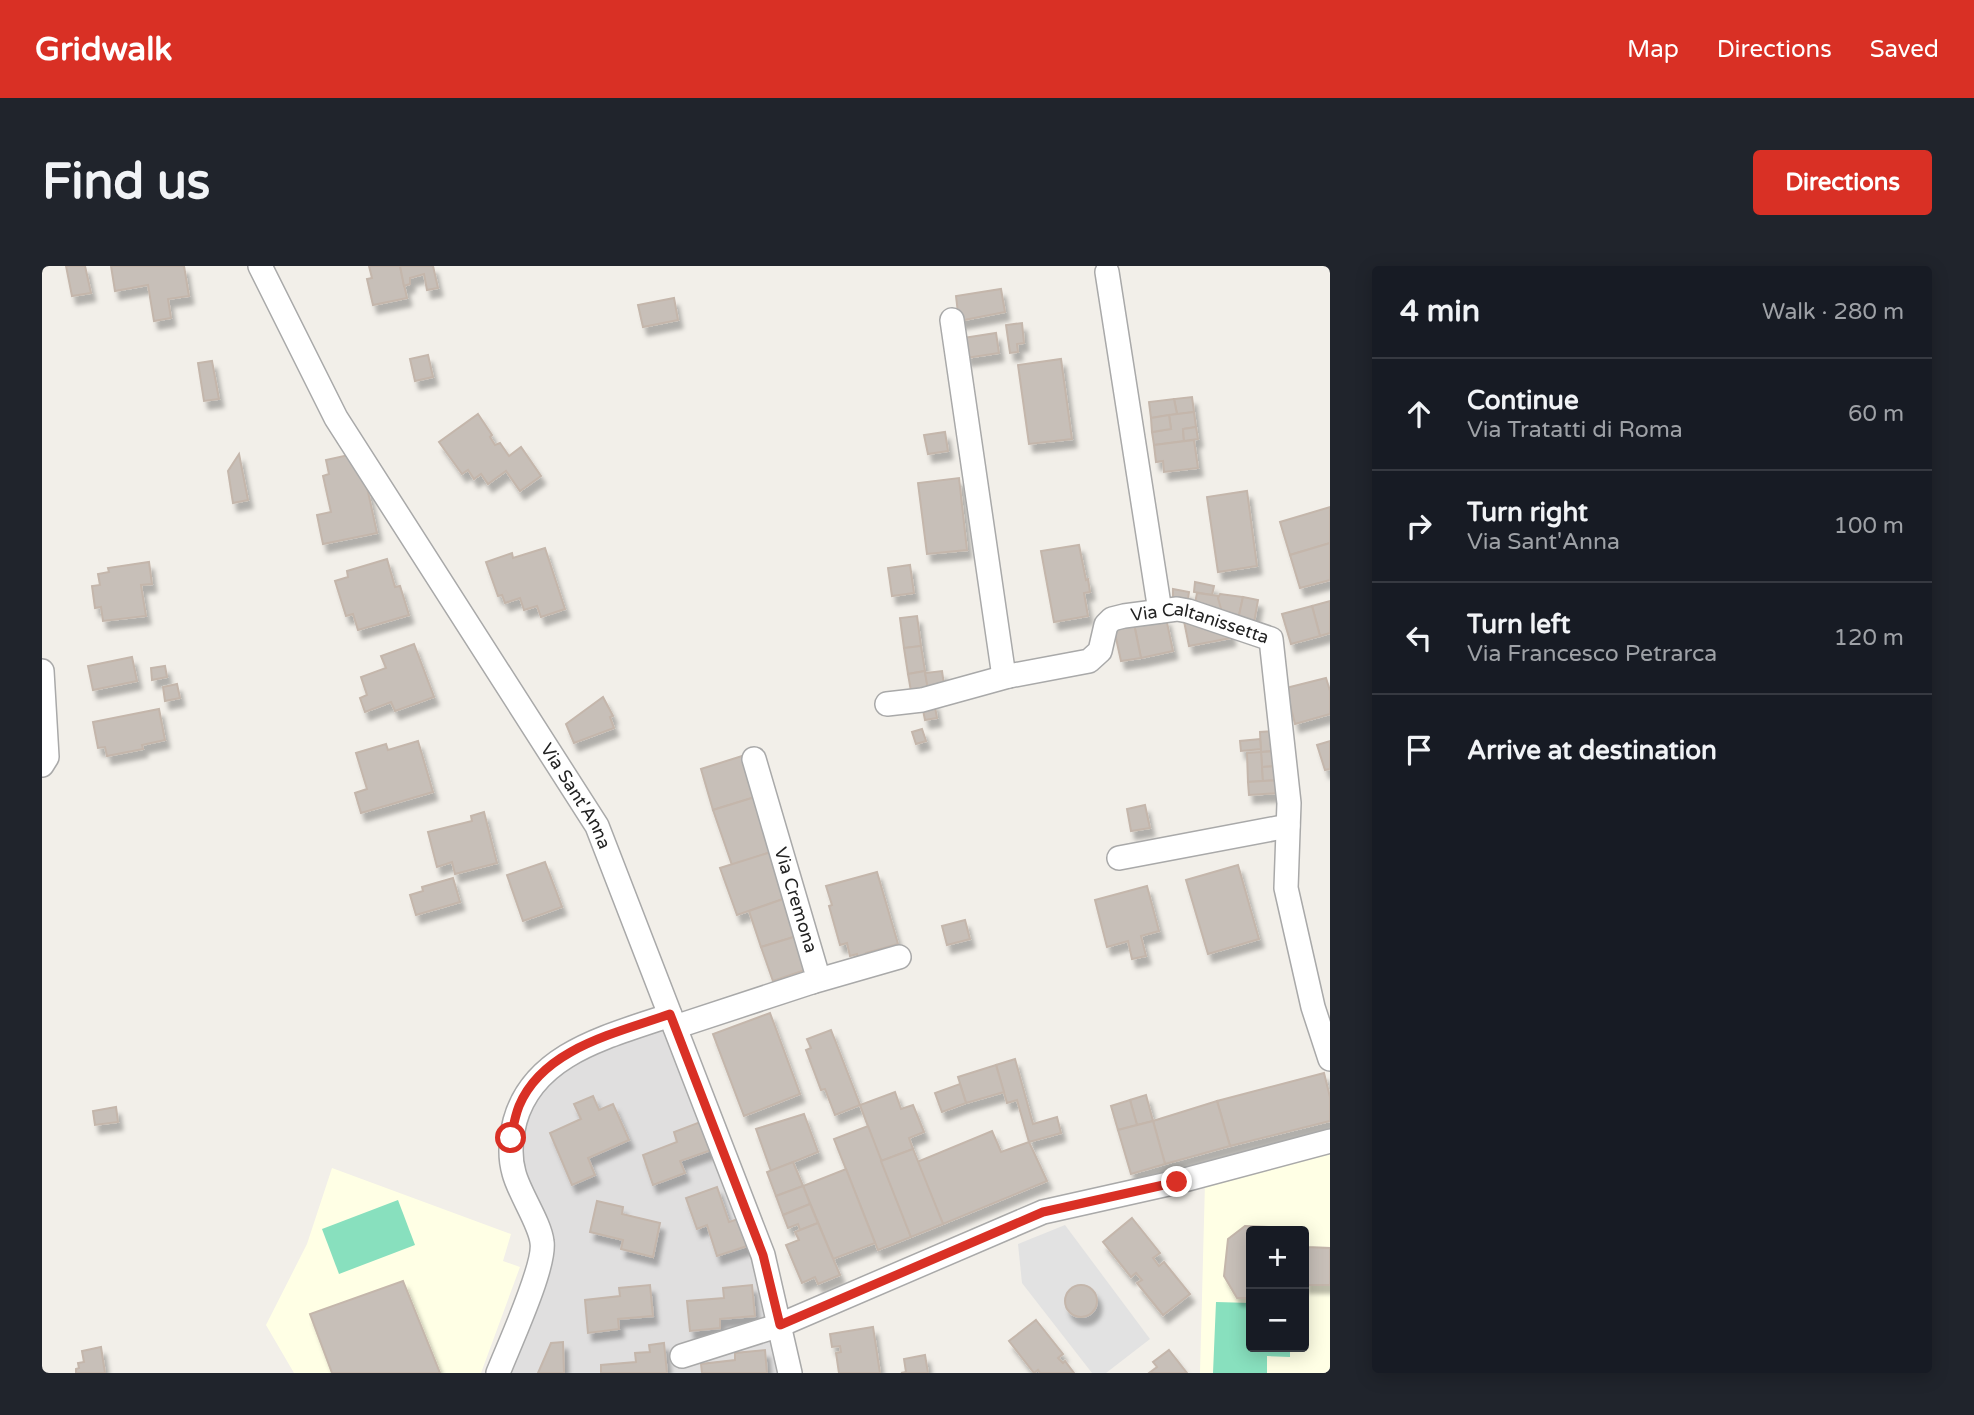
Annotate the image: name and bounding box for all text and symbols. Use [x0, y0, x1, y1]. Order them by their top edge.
text: Gridwalk [35, 30, 172, 69]
text: Map [1627, 35, 1679, 64]
text: Directions [1717, 35, 1832, 64]
text: Saved [1870, 35, 1939, 64]
button: Directions [1753, 150, 1932, 215]
text: Find us [42, 153, 210, 212]
text: 4 min [1400, 293, 1480, 330]
text: Walk · 280 m [1762, 298, 1904, 326]
text: Continue [1467, 385, 1579, 416]
icon: ahead [1400, 395, 1438, 433]
text: 60 m [1848, 400, 1904, 428]
text: Via Tratatti di Roma [1467, 416, 1683, 444]
text: Turn right [1467, 497, 1588, 528]
icon: right [1400, 507, 1438, 545]
text: 100 m [1834, 512, 1904, 540]
text: Via Sant'Anna [1467, 528, 1620, 556]
street label: Via Caltanissetta [1129, 598, 1272, 648]
text: Turn left [1467, 609, 1570, 640]
icon: left [1400, 619, 1438, 657]
text: 120 m [1834, 624, 1904, 652]
text: Via Francesco Petrarca [1467, 640, 1717, 668]
icon: arrive [1400, 731, 1438, 769]
text: Arrive at destination [1467, 735, 1717, 766]
street label: Via Sant'Anna [536, 739, 616, 852]
street label: Via Cremona [769, 845, 823, 955]
route start [495, 1122, 526, 1153]
route end [1161, 1166, 1192, 1197]
map controls [1246, 1226, 1309, 1352]
button: + [1246, 1226, 1309, 1289]
button: − [1246, 1289, 1309, 1352]

